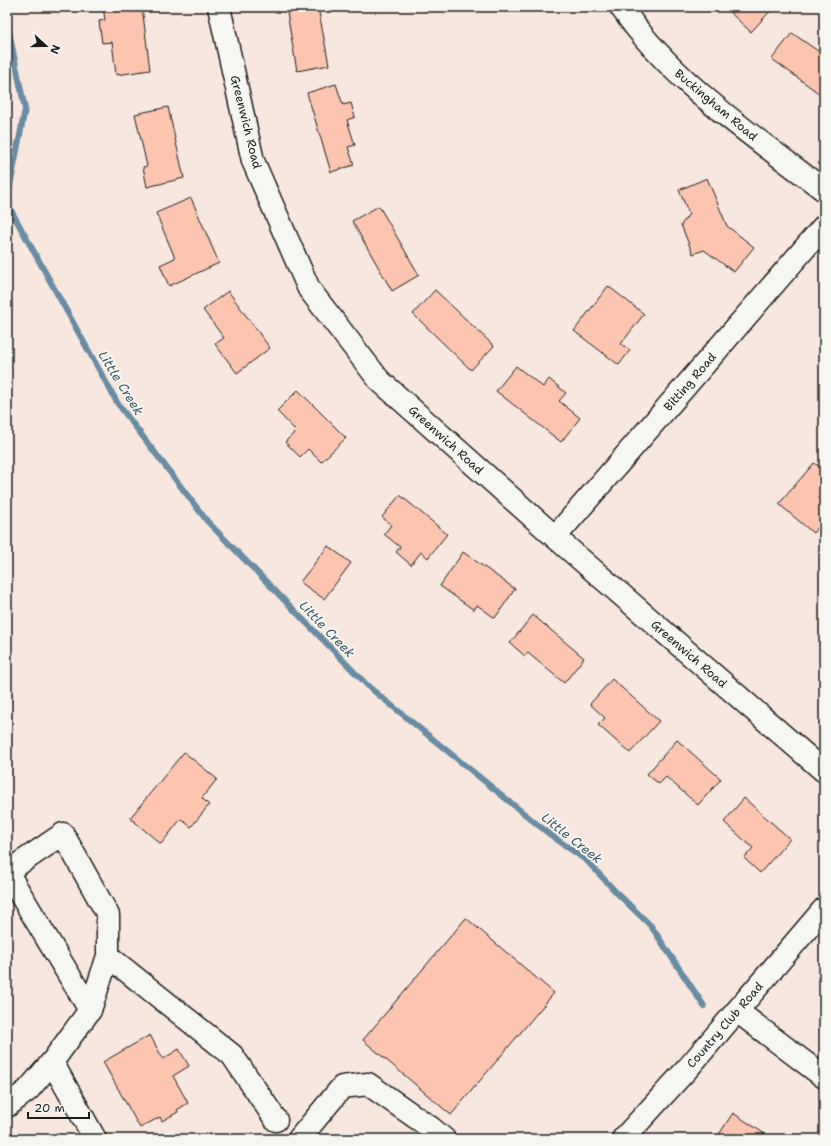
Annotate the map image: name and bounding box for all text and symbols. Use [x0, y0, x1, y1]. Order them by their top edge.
north arrow [26, 26, 66, 66]
text: N [46, 43, 63, 56]
street label: Buckingham Road [671, 66, 761, 145]
street label: Greenwich Road [227, 74, 265, 171]
water label: Little Creek [94, 348, 148, 419]
street label: Bitting Road [660, 349, 720, 415]
street label: Greenwich Road [405, 402, 487, 478]
water label: Little Creek [296, 597, 359, 662]
street label: Greenwich Road [648, 617, 731, 692]
water label: Little Creek [538, 809, 606, 867]
street label: Country Club Road [683, 978, 767, 1071]
scale bar [28, 1094, 89, 1120]
text: 20 m [34, 1100, 65, 1116]

